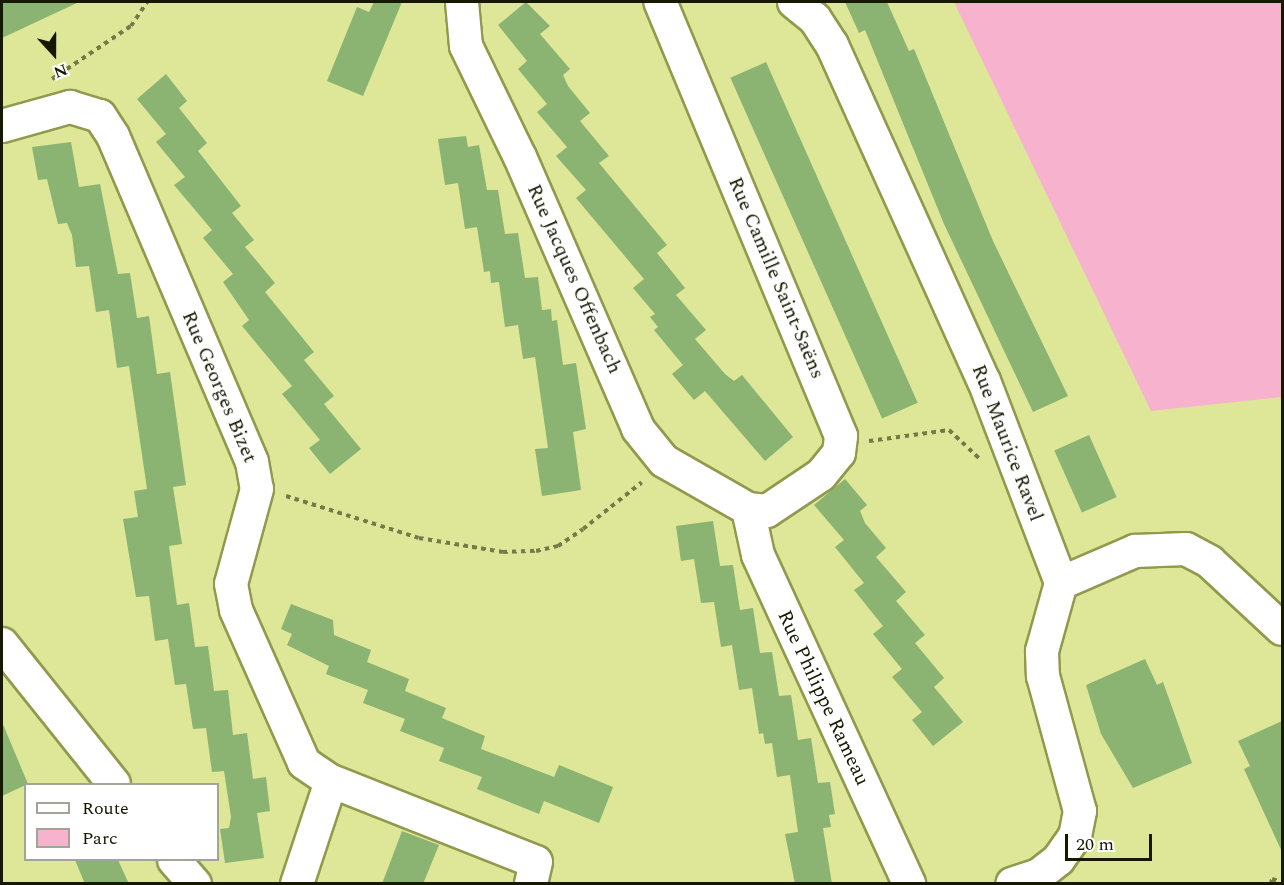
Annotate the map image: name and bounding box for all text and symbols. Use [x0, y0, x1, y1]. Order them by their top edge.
north arrow [24, 24, 84, 84]
text: N [50, 57, 71, 84]
street label: Rue Camille Saint-Saëns [723, 174, 829, 382]
street label: Rue Jacques Offenbach [521, 181, 627, 377]
street label: Rue Georges Bizet [176, 307, 262, 467]
street label: Rue Maurice Ravel [966, 361, 1048, 525]
street label: Rue Philippe Rameau [772, 607, 874, 789]
legend [24, 783, 219, 861]
text: Route [82, 795, 129, 822]
scale bar [1068, 822, 1155, 860]
text: Parc [82, 825, 118, 852]
text: 20 m [1076, 831, 1114, 858]

